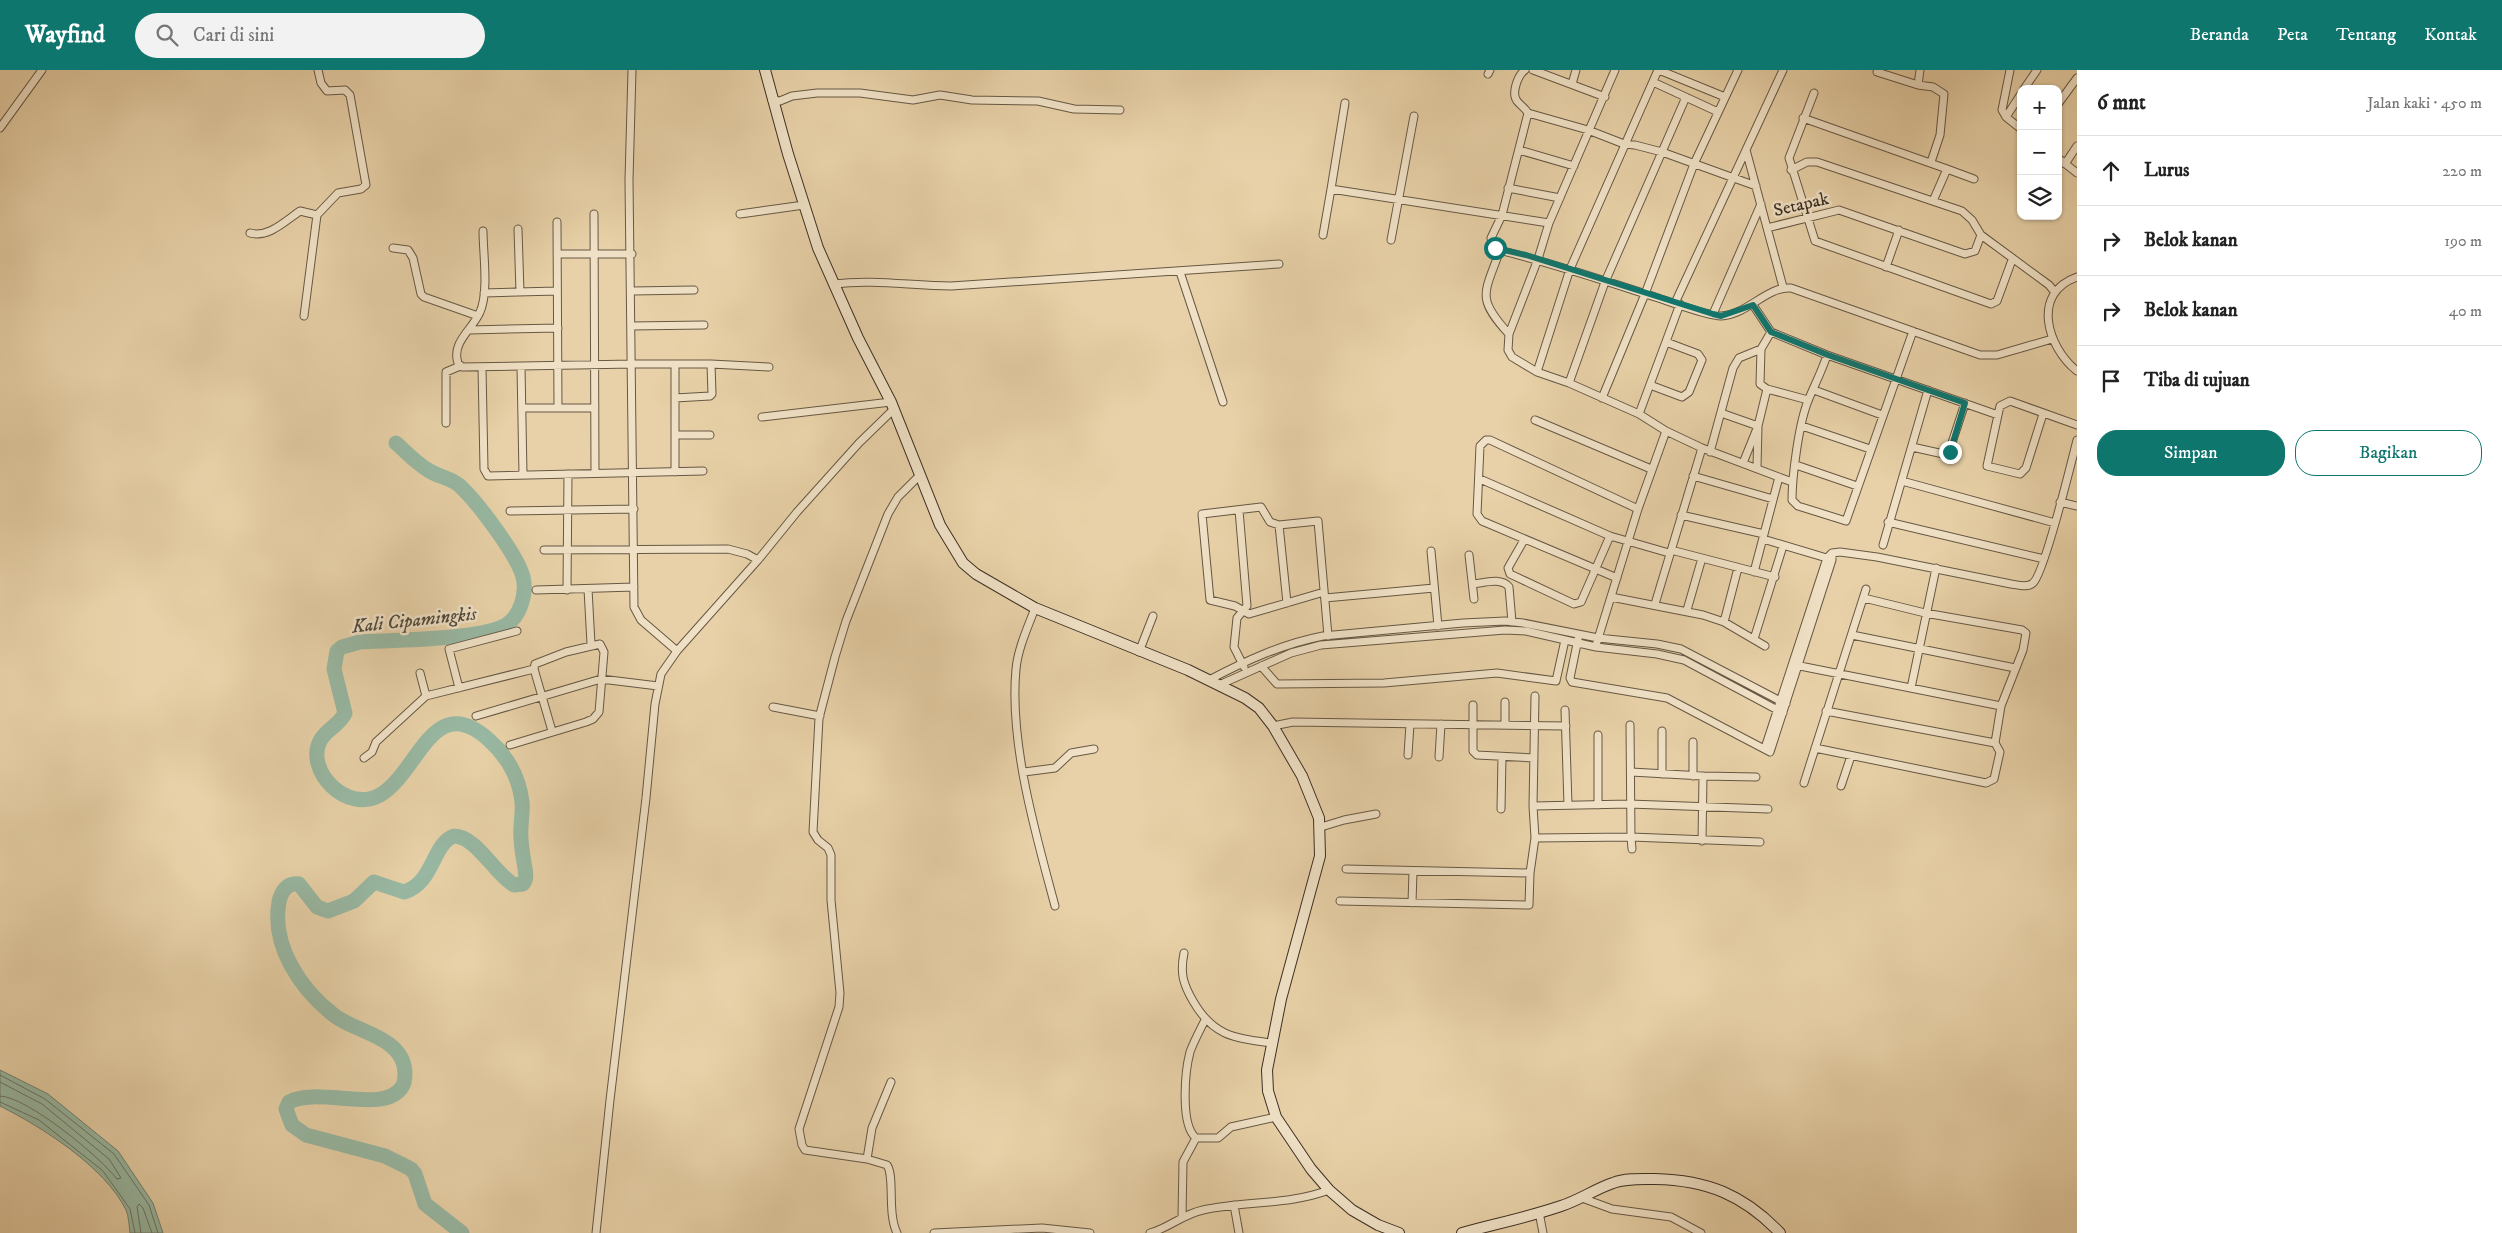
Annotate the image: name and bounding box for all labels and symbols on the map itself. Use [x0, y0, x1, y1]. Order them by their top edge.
street label: Setapak [1772, 188, 1831, 222]
route start [1484, 237, 1507, 260]
route end [1939, 441, 1962, 464]
water label: Kali Cipamingkis [350, 602, 479, 640]

